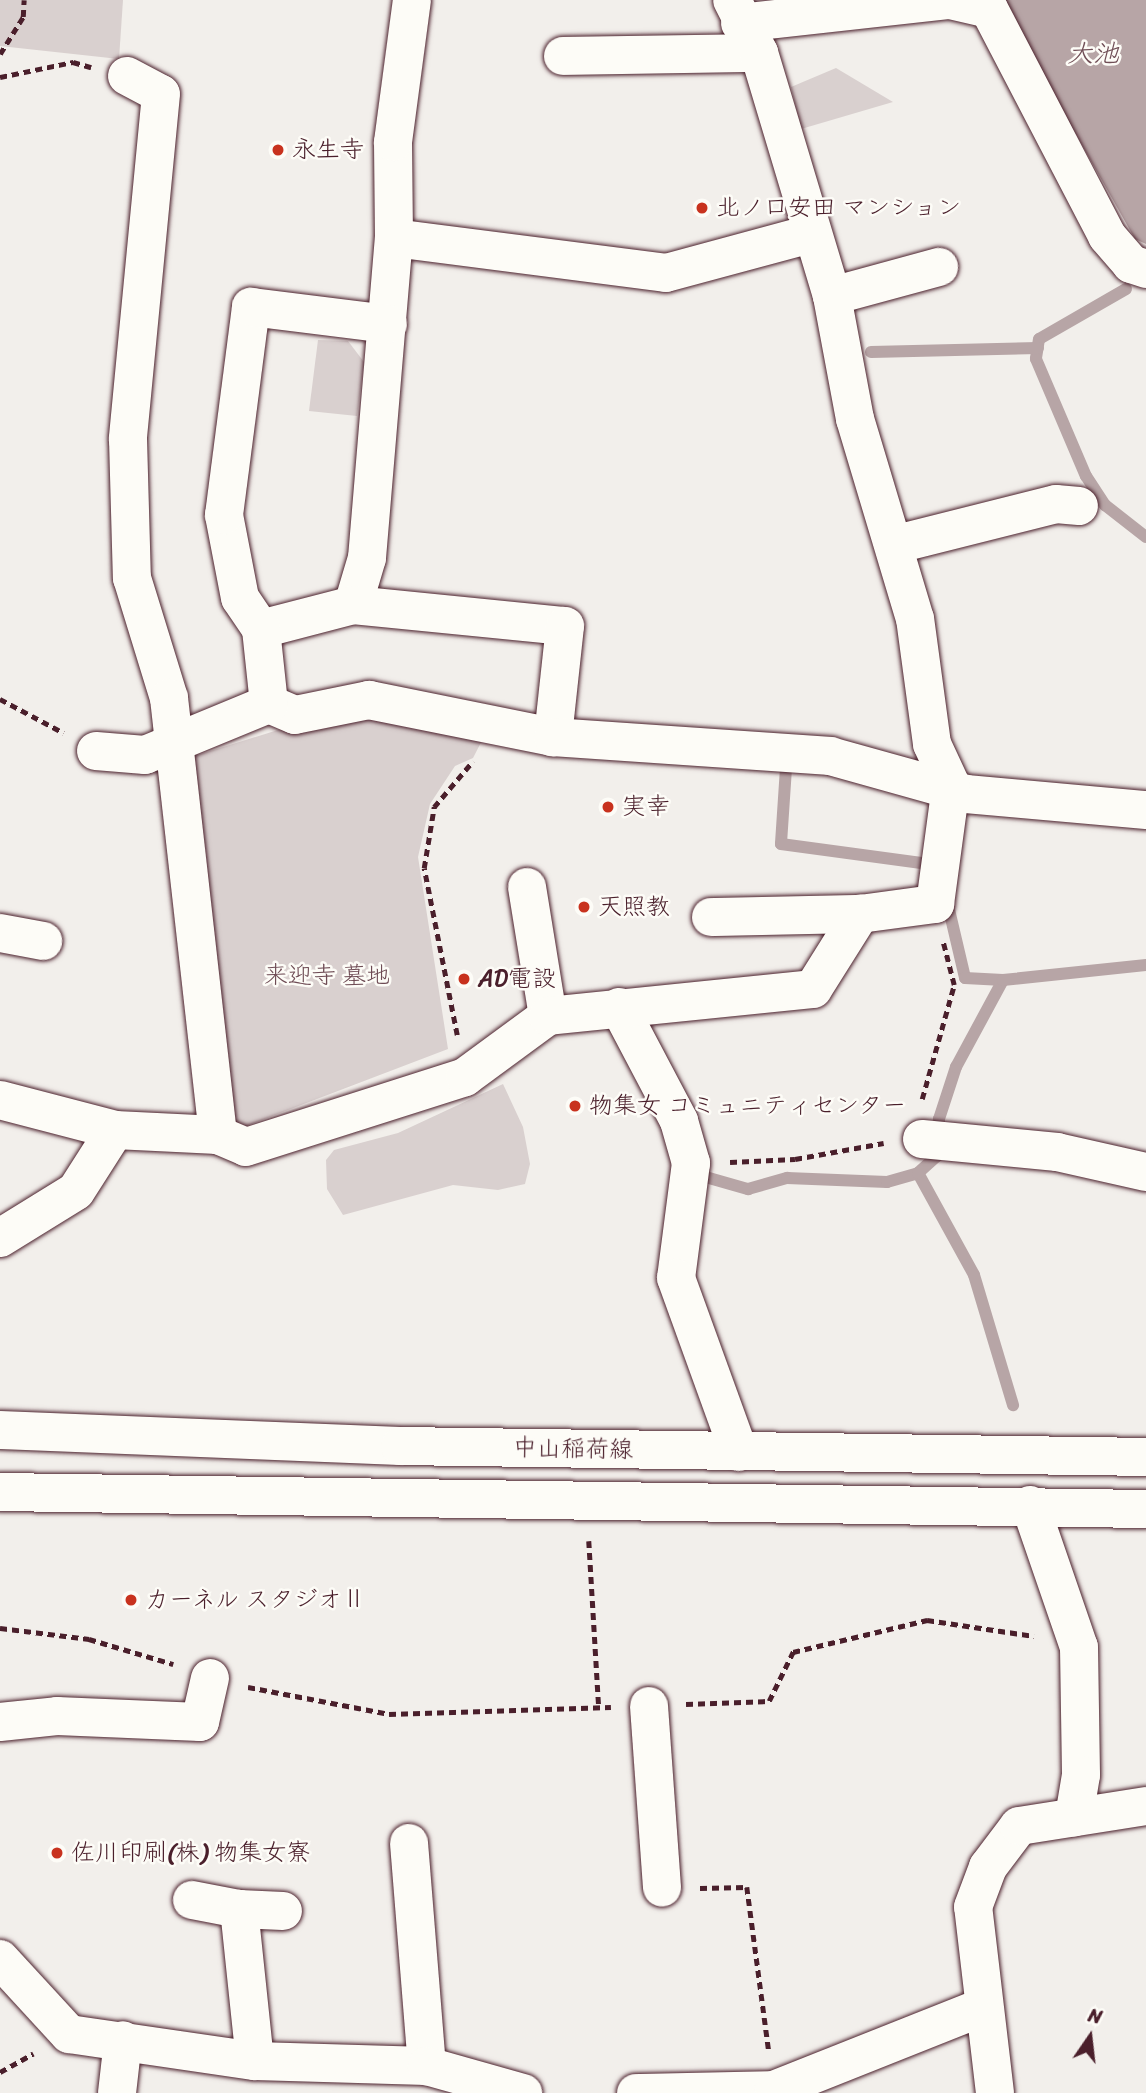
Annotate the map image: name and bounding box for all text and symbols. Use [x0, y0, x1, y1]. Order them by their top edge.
water label: 大池 [1067, 38, 1119, 70]
place label: 永生寺 [292, 136, 364, 164]
marker: 永生寺 [270, 142, 286, 158]
place label: 北ノ口安田 マンション [716, 194, 962, 222]
marker: 北ノ口安田 マンション [694, 200, 710, 216]
place label: 実幸 [622, 793, 670, 821]
marker: 実幸 [600, 799, 616, 815]
place label: 天照教 [598, 893, 670, 921]
marker: 天照教 [576, 899, 592, 915]
park label: 来迎寺 墓地 [264, 962, 390, 990]
place label: AD電設 [478, 965, 556, 993]
marker: AD電設 [456, 971, 472, 987]
place label: 物集女 コミュニティセンター [589, 1092, 907, 1120]
marker: 物集女 コミュニティセンター [567, 1098, 583, 1114]
street label: 中山稲荷線 [513, 1434, 633, 1464]
place label: カーネル スタジオⅡ [145, 1586, 367, 1614]
marker: カーネル スタジオⅡ [123, 1592, 139, 1608]
place label: 佐川印刷(株) 物集女寮 [71, 1839, 310, 1867]
marker: 佐川印刷(株) 物集女寮 [49, 1845, 65, 1861]
text: N [1085, 1999, 1106, 2034]
north arrow [1055, 2002, 1125, 2072]

